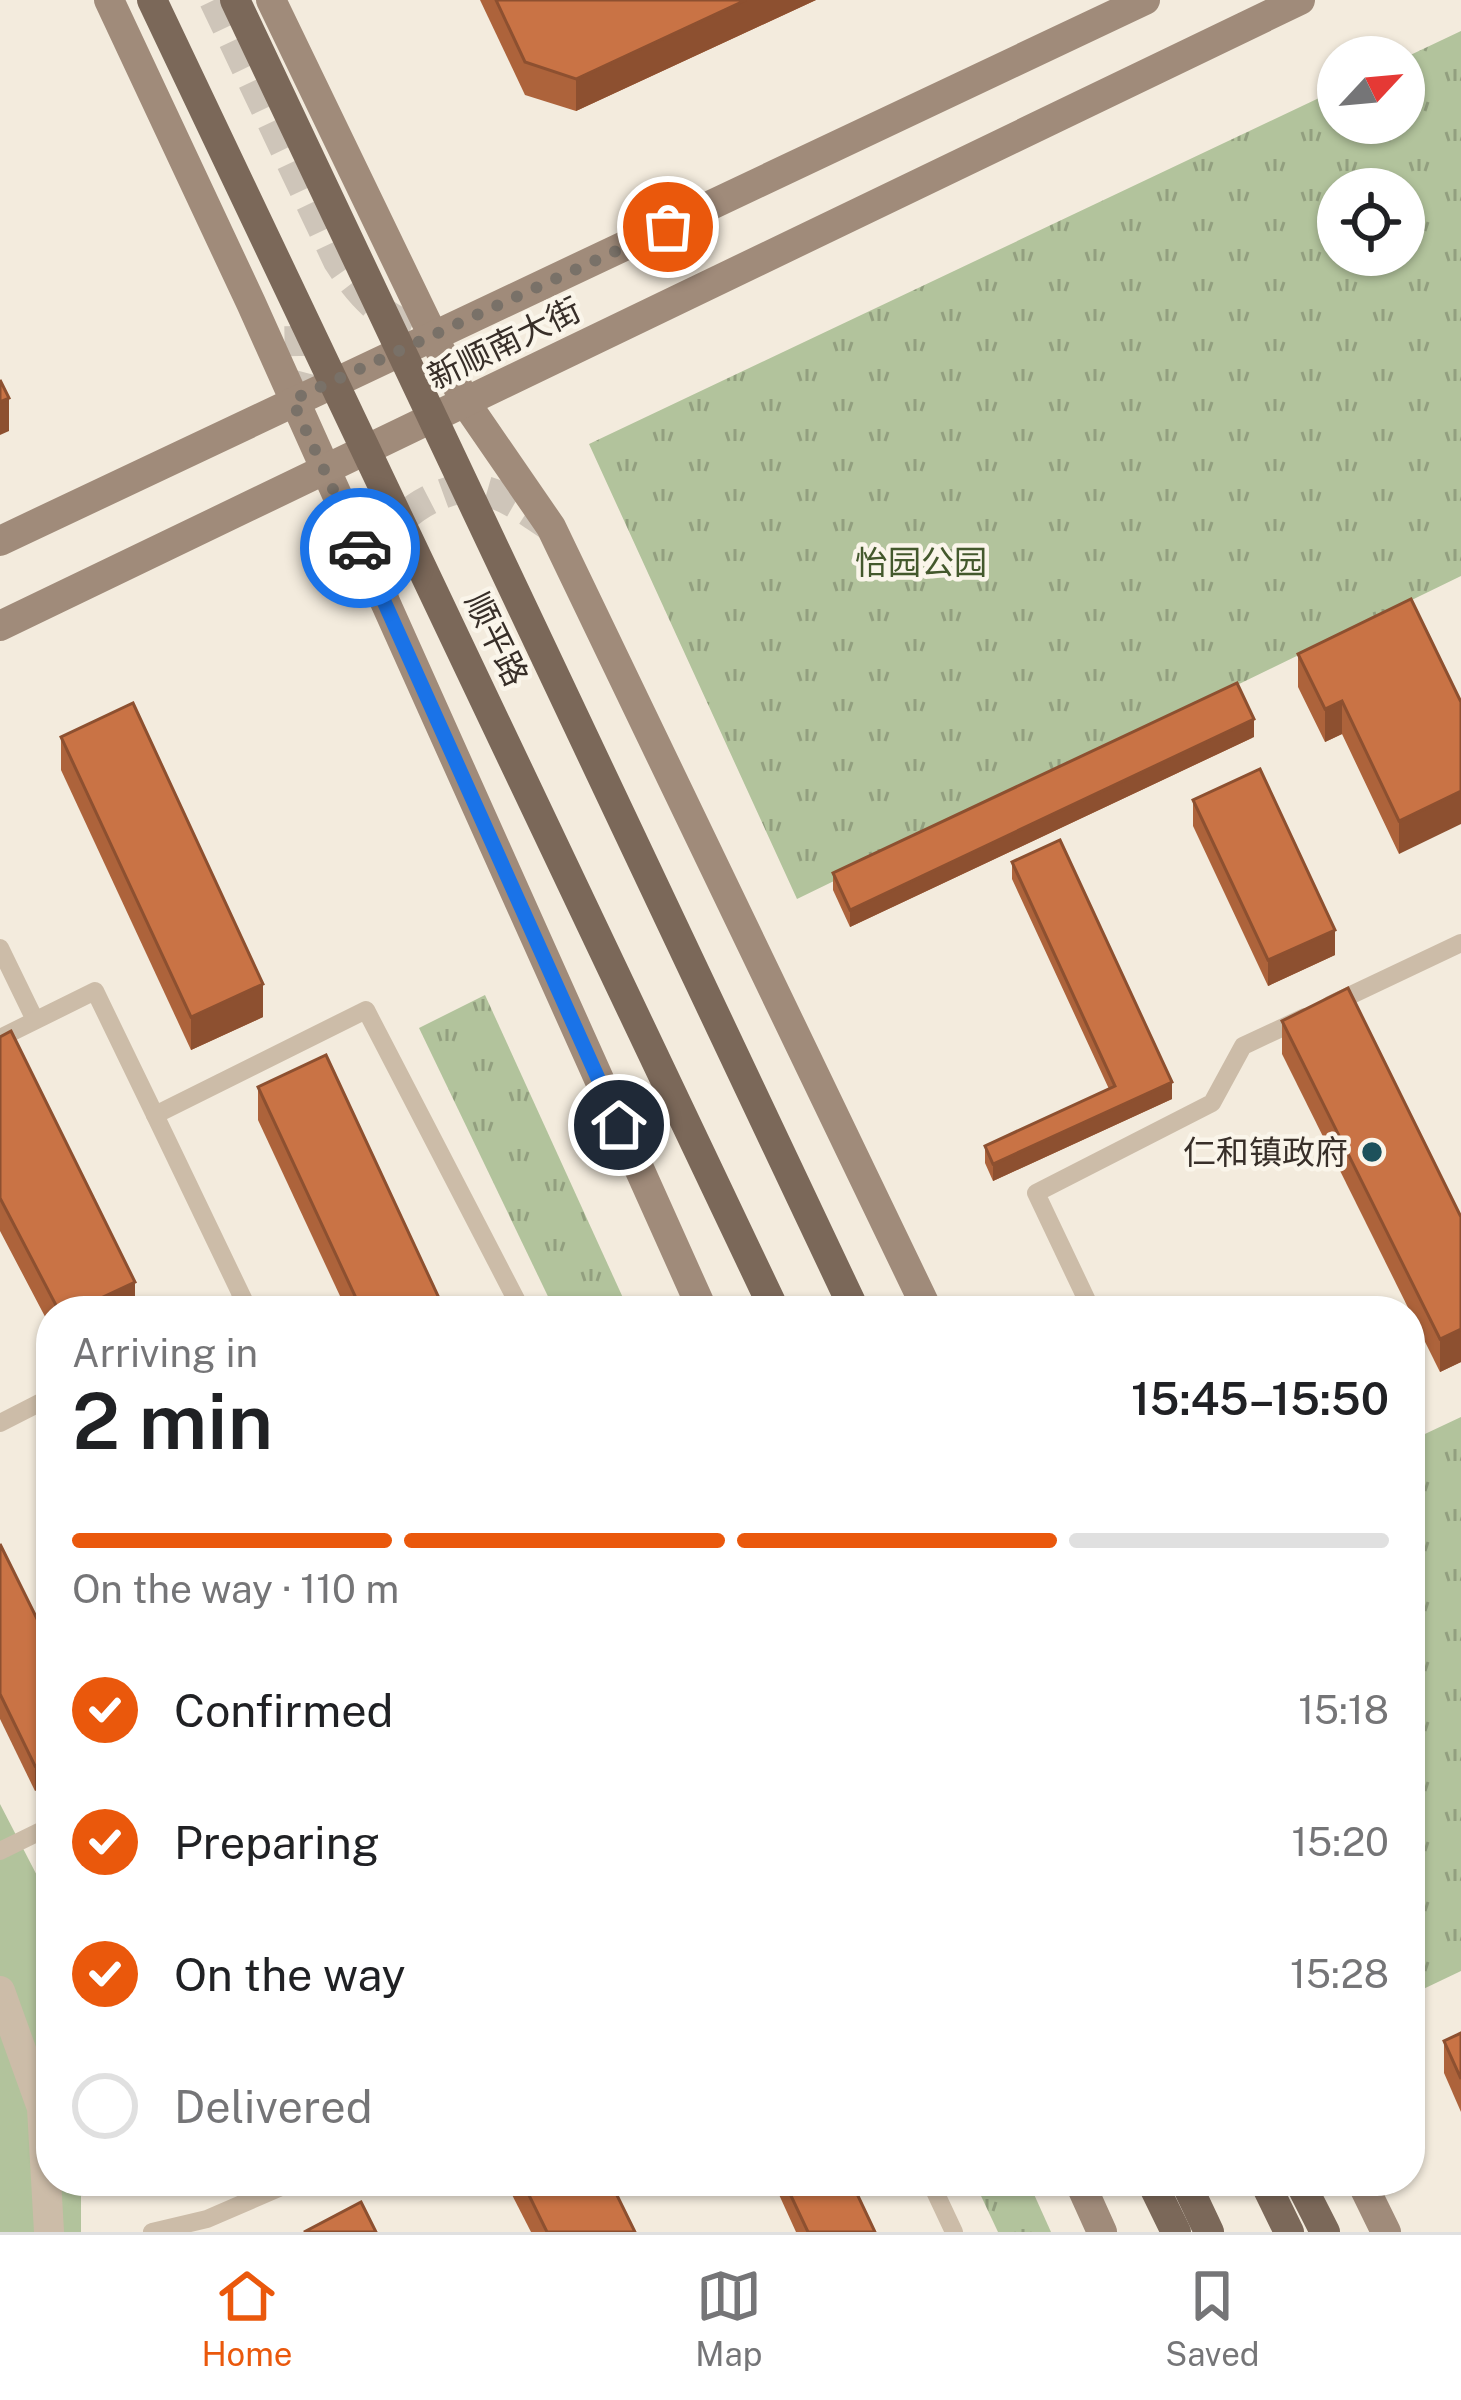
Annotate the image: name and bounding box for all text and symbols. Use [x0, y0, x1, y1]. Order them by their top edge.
north arrow [1317, 36, 1425, 144]
map controls [1317, 36, 1425, 276]
button: locate [1317, 168, 1425, 276]
pin [617, 176, 719, 278]
icon: bag [635, 194, 701, 260]
street label: 新顺南大街 [422, 290, 586, 396]
courier [300, 488, 420, 608]
icon: car [327, 515, 393, 581]
park label: 怡园公园 [855, 543, 987, 581]
street label: 顺平路 [458, 586, 536, 692]
pin [568, 1074, 670, 1176]
icon: home [586, 1092, 652, 1158]
place label: 仁和镇政府 [1183, 1133, 1348, 1171]
marker: 仁和镇政府 [1359, 1139, 1385, 1165]
text: Arriving in [72, 1330, 258, 1376]
text: 15:45–15:50 [1131, 1372, 1389, 1425]
text: 2 min [72, 1375, 273, 1467]
text: On the way · 110 m [72, 1566, 399, 1612]
icon: check [72, 1677, 138, 1743]
text: Confirmed [174, 1684, 393, 1737]
text: 15:18 [1298, 1687, 1389, 1733]
icon: check [72, 1809, 138, 1875]
text: Preparing [174, 1816, 380, 1869]
text: 15:20 [1291, 1819, 1389, 1865]
icon: check [72, 1941, 138, 2007]
text: On the way [174, 1948, 406, 2001]
text: 15:28 [1290, 1951, 1389, 1997]
text: Delivered [174, 2080, 373, 2133]
tab: Home [201, 2263, 292, 2373]
tab: Map [695, 2263, 762, 2373]
tab: Saved [1165, 2263, 1260, 2373]

